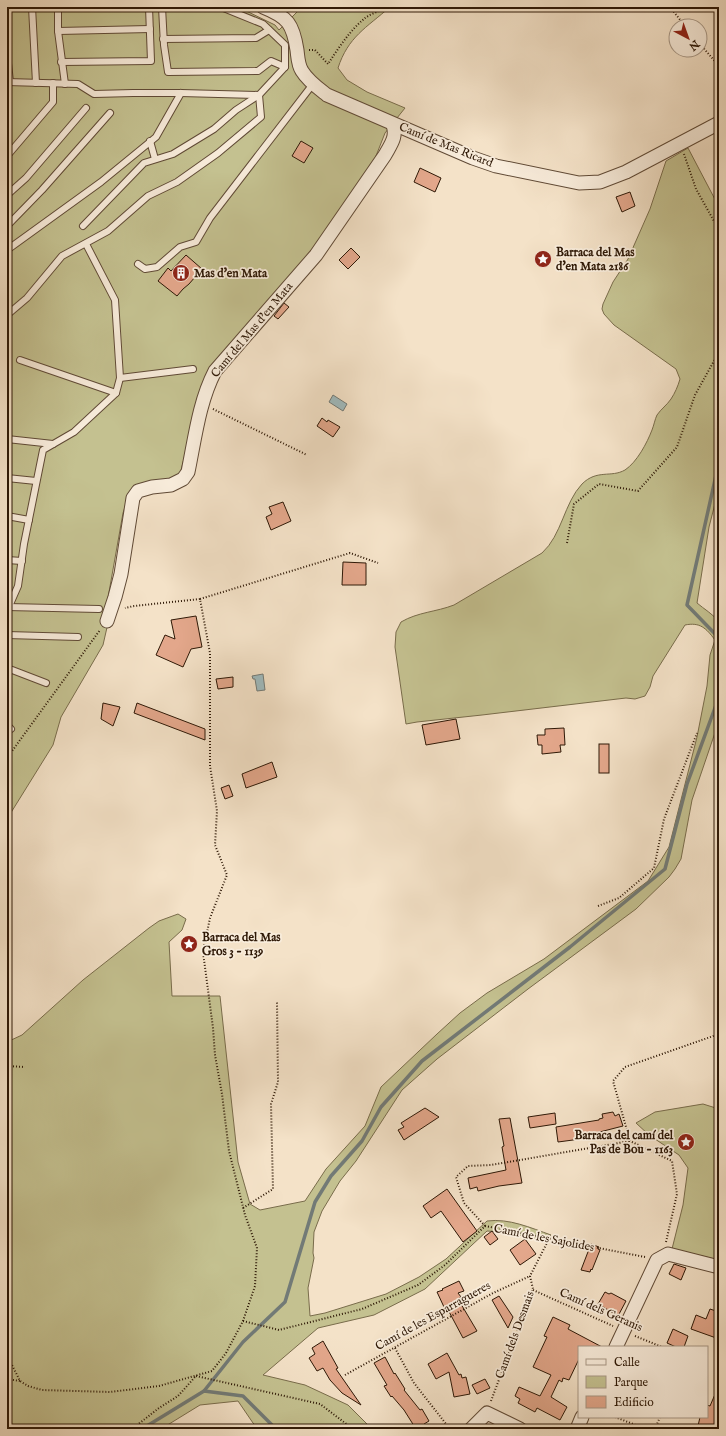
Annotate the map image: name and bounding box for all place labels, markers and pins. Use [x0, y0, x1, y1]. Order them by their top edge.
place label: Barraca del Mas d'en Mata 2186 [556, 245, 635, 274]
place icon: Barraca del Mas d'en Mata 2186 [533, 249, 553, 269]
building icon: Mas d'en Mata [171, 263, 191, 283]
place label: Mas d'en Mata [194, 266, 268, 281]
place label: Barraca del Mas Gros 3 - 1139 [202, 930, 281, 959]
place icon: Barraca del Mas Gros 3 - 1139 [179, 934, 199, 954]
place label: Barraca del camí del Pas de Bou - 1163 [574, 1128, 674, 1157]
place icon: Barraca del camí del Pas de Bou - 1163 [676, 1132, 696, 1152]

